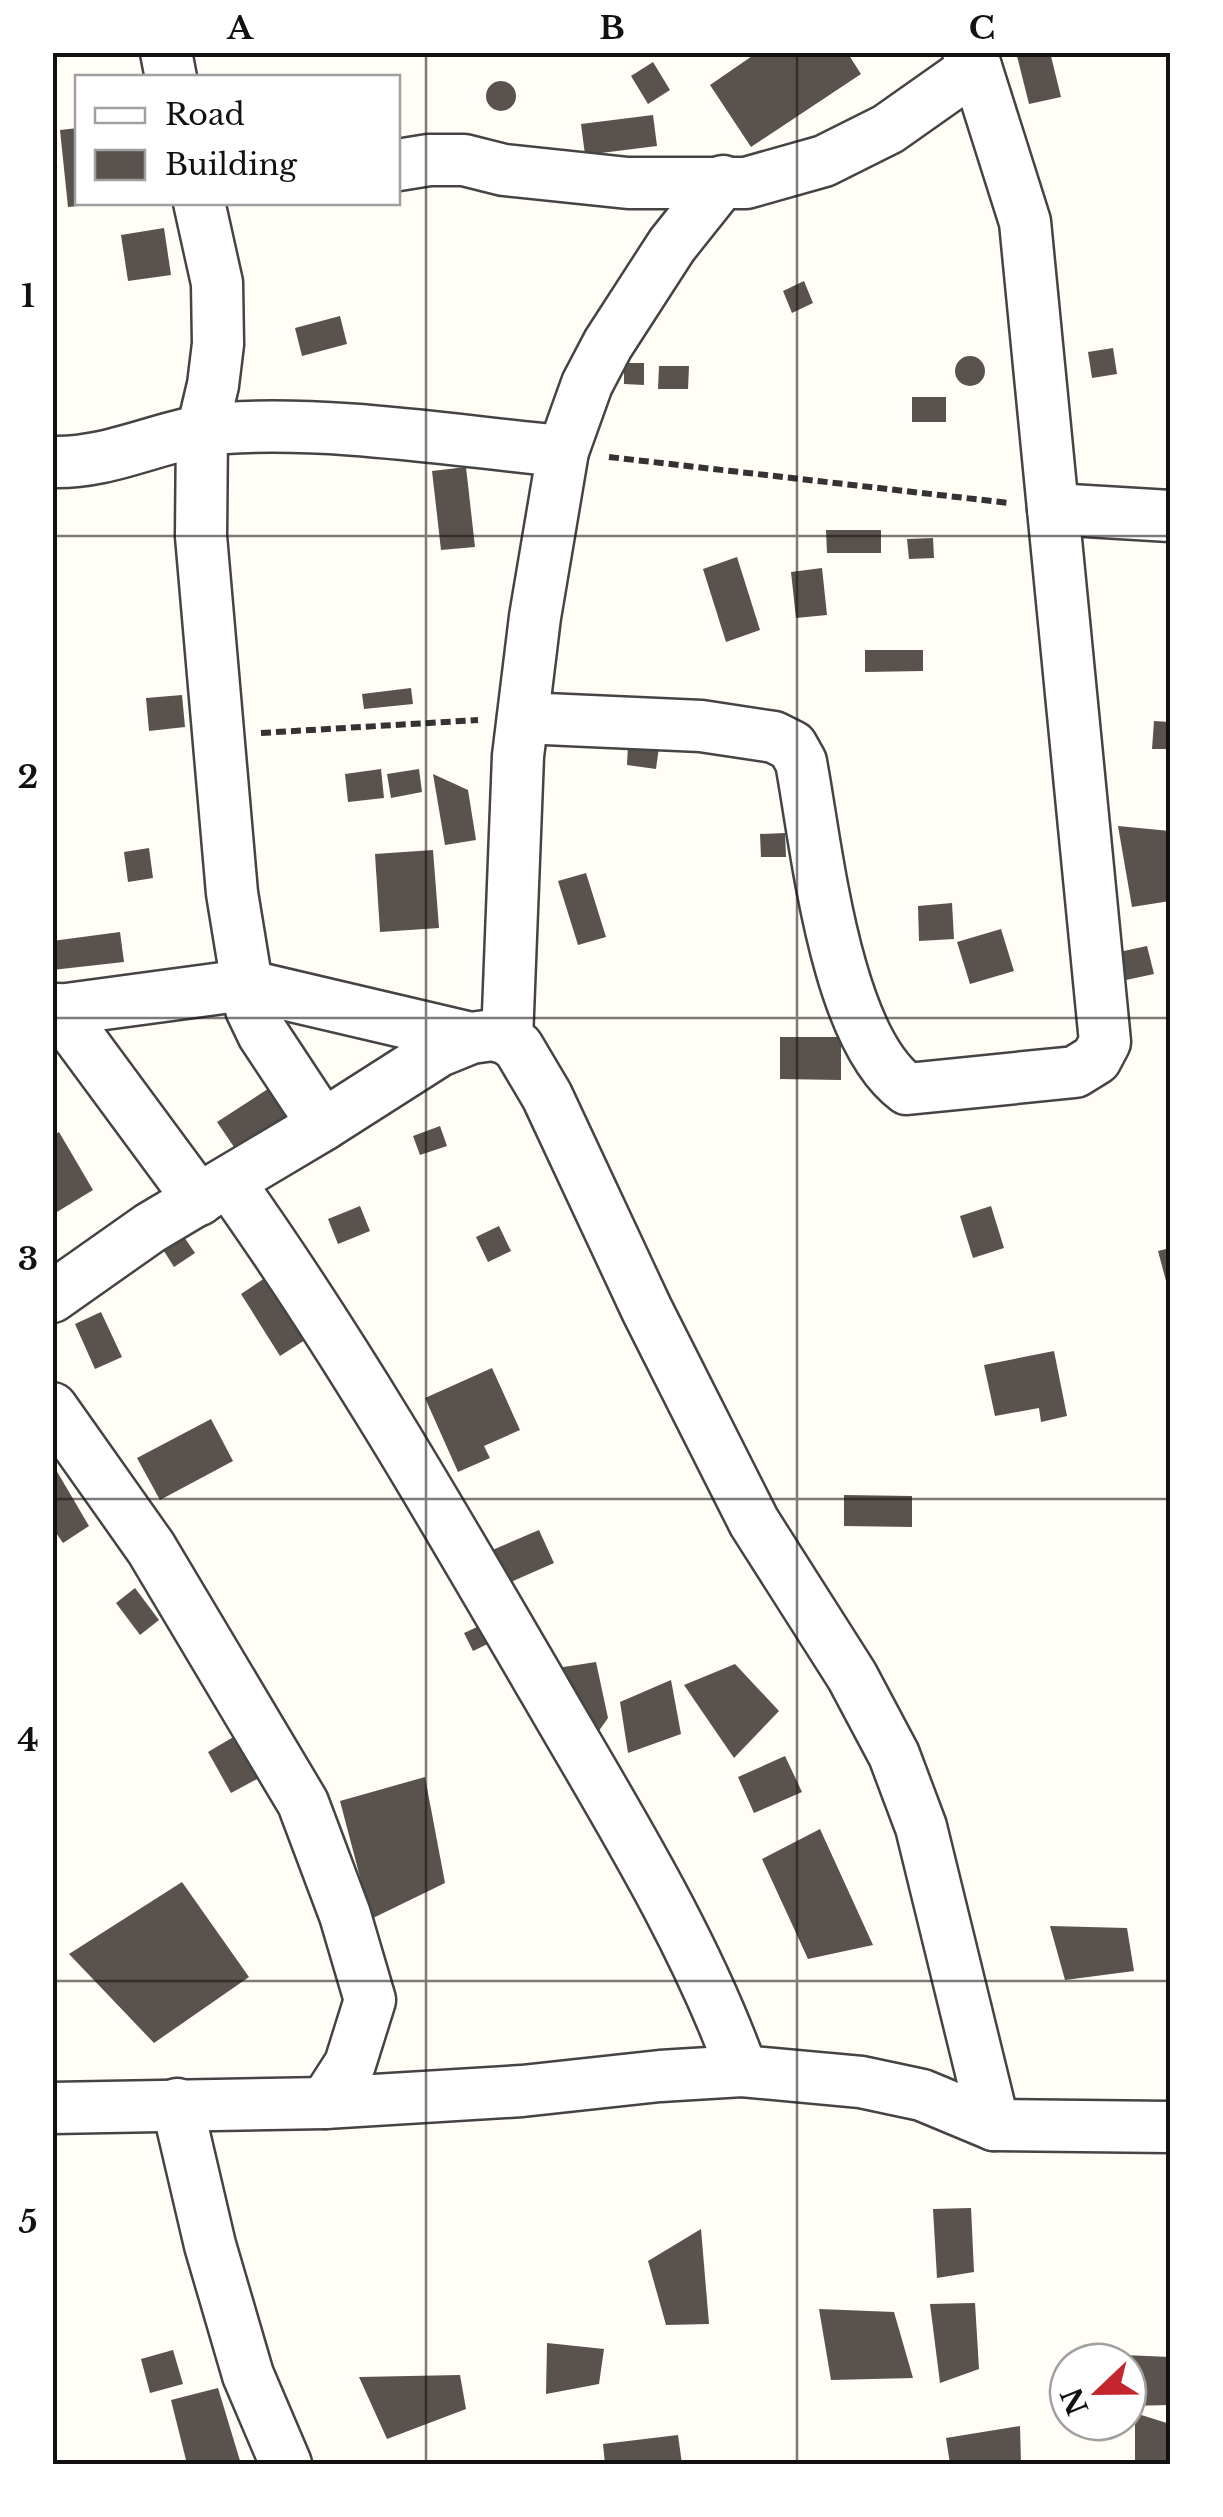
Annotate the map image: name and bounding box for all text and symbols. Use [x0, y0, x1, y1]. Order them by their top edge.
text: A [226, 8, 254, 48]
text: B [599, 8, 625, 48]
text: C [969, 8, 995, 48]
legend [75, 75, 400, 205]
text: Road [165, 96, 245, 133]
text: Building [165, 146, 298, 183]
text: 1 [21, 276, 35, 316]
text: 2 [18, 757, 38, 797]
text: 3 [18, 1239, 38, 1279]
text: 4 [17, 1720, 39, 1760]
text: 5 [18, 2202, 38, 2242]
north arrow [1048, 2342, 1148, 2442]
text: N [1054, 2382, 1096, 2420]

